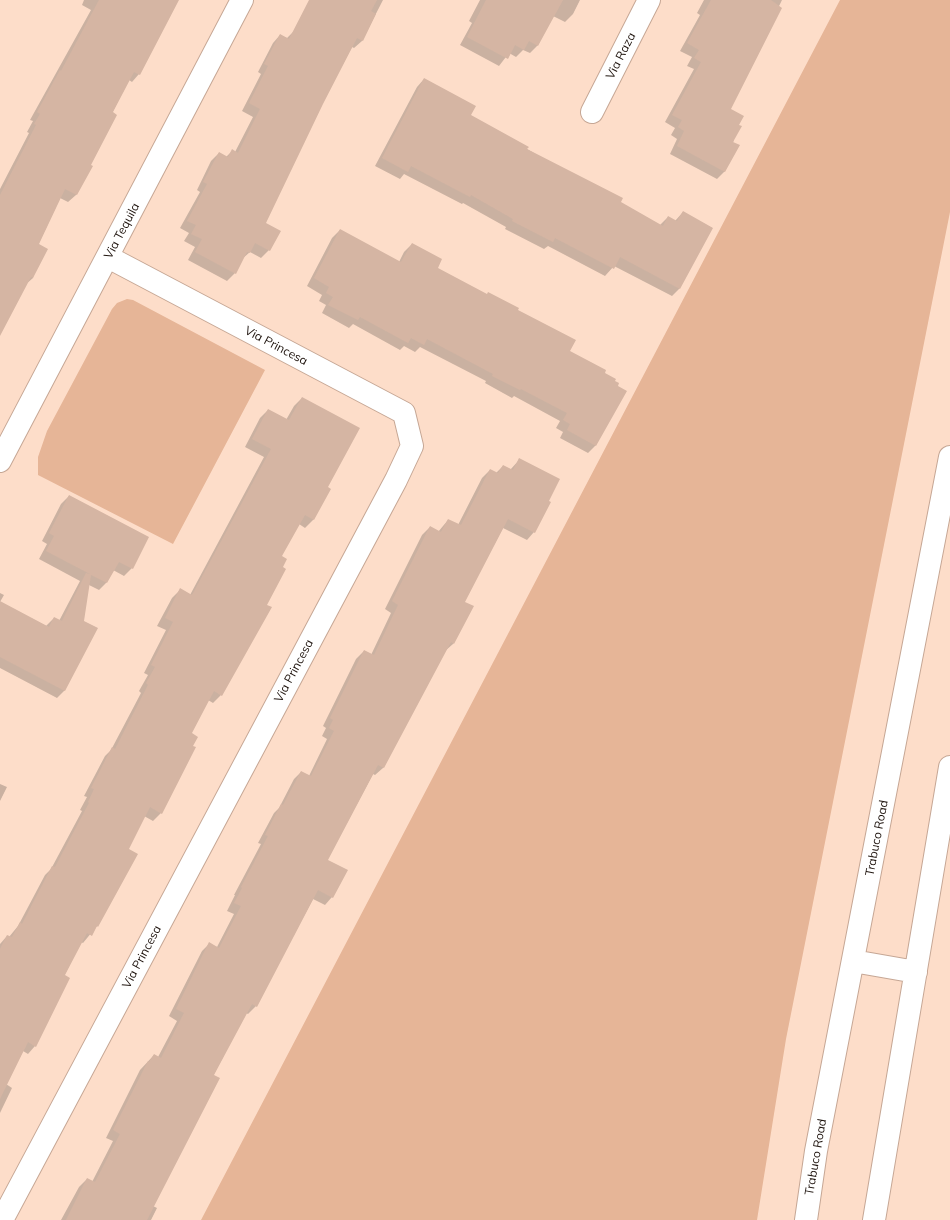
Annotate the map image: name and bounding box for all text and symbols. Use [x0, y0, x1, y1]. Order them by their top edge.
street label: Via Raza [603, 30, 639, 82]
street label: Via Tequila [101, 200, 143, 262]
street label: Via Princesa [242, 323, 310, 369]
street label: Via Princesa [271, 637, 317, 705]
street label: Trabuco Road [863, 799, 891, 877]
street label: Via Princesa [119, 923, 165, 991]
street label: Trabuco Road [802, 1118, 830, 1196]

